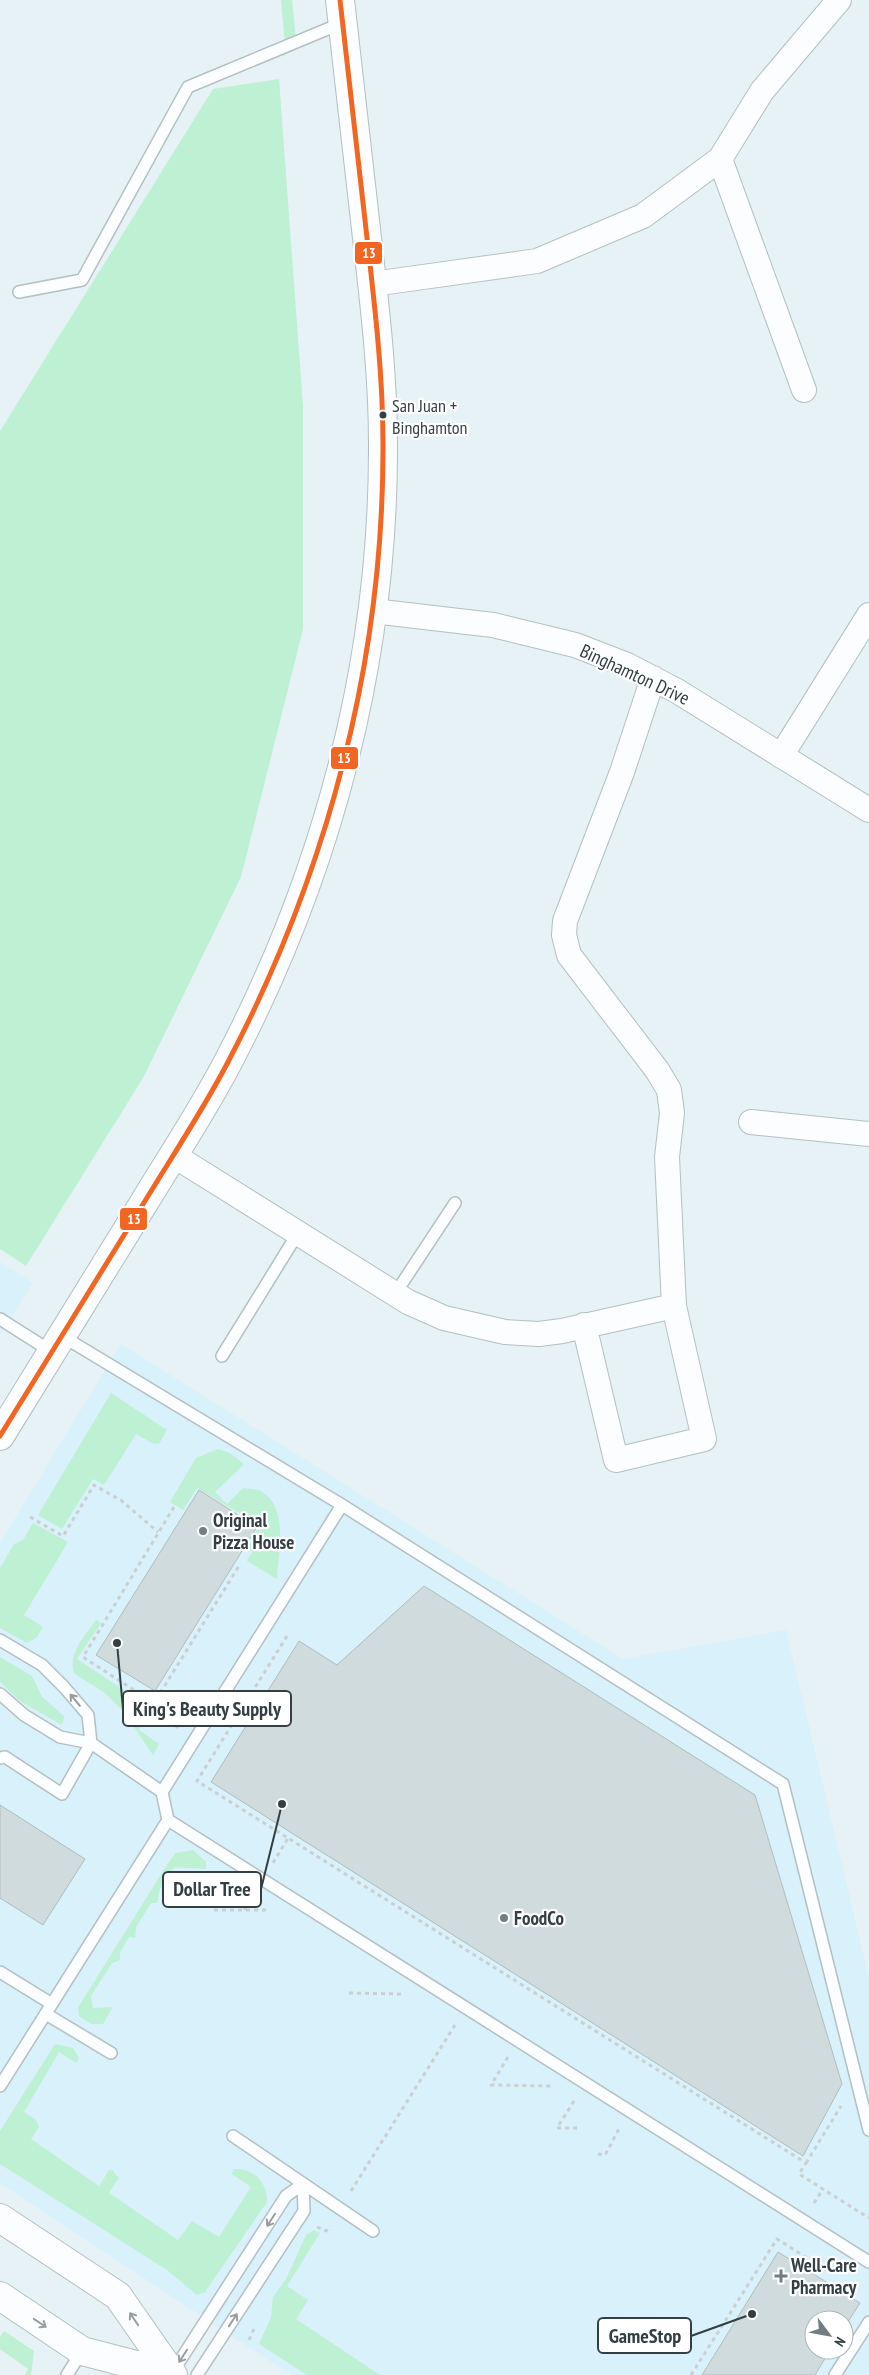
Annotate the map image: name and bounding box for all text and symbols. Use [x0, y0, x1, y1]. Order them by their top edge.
line badge: 13 [354, 241, 383, 265]
text: 13 [362, 244, 376, 262]
place label: San Juan + Binghamton [392, 394, 467, 439]
marker: San Juan + Binghamton [378, 410, 388, 420]
street label: Binghamton Drive [576, 638, 694, 710]
line badge: 13 [330, 746, 359, 770]
text: 13 [337, 749, 351, 767]
line badge: 13 [119, 1207, 148, 1231]
text: 13 [127, 1210, 141, 1228]
place label: Original Pizza House [213, 1508, 294, 1554]
marker: Original Pizza House [197, 1525, 209, 1537]
callout: King's Beauty Supply [123, 1691, 291, 1726]
one-way arrow [69, 1693, 80, 1706]
text: King's Beauty Supply [133, 1696, 282, 1722]
callout: Dollar Tree [163, 1872, 261, 1907]
text: Dollar Tree [173, 1876, 251, 1902]
place label: FoodCo [514, 1906, 564, 1930]
marker: FoodCo [498, 1912, 510, 1924]
one-way arrow [266, 2212, 276, 2226]
place label: Well-Care Pharmacy [790, 2253, 857, 2299]
marker: Well-Care Pharmacy [775, 2270, 787, 2282]
north arrow [804, 2310, 854, 2360]
one-way arrow [129, 2313, 139, 2327]
one-way arrow [228, 2313, 238, 2327]
one-way arrow [33, 2318, 47, 2328]
callout: GameStop [598, 2318, 691, 2353]
text: GameStop [609, 2323, 681, 2349]
text: N [830, 2334, 850, 2350]
one-way arrow [178, 2349, 188, 2363]

